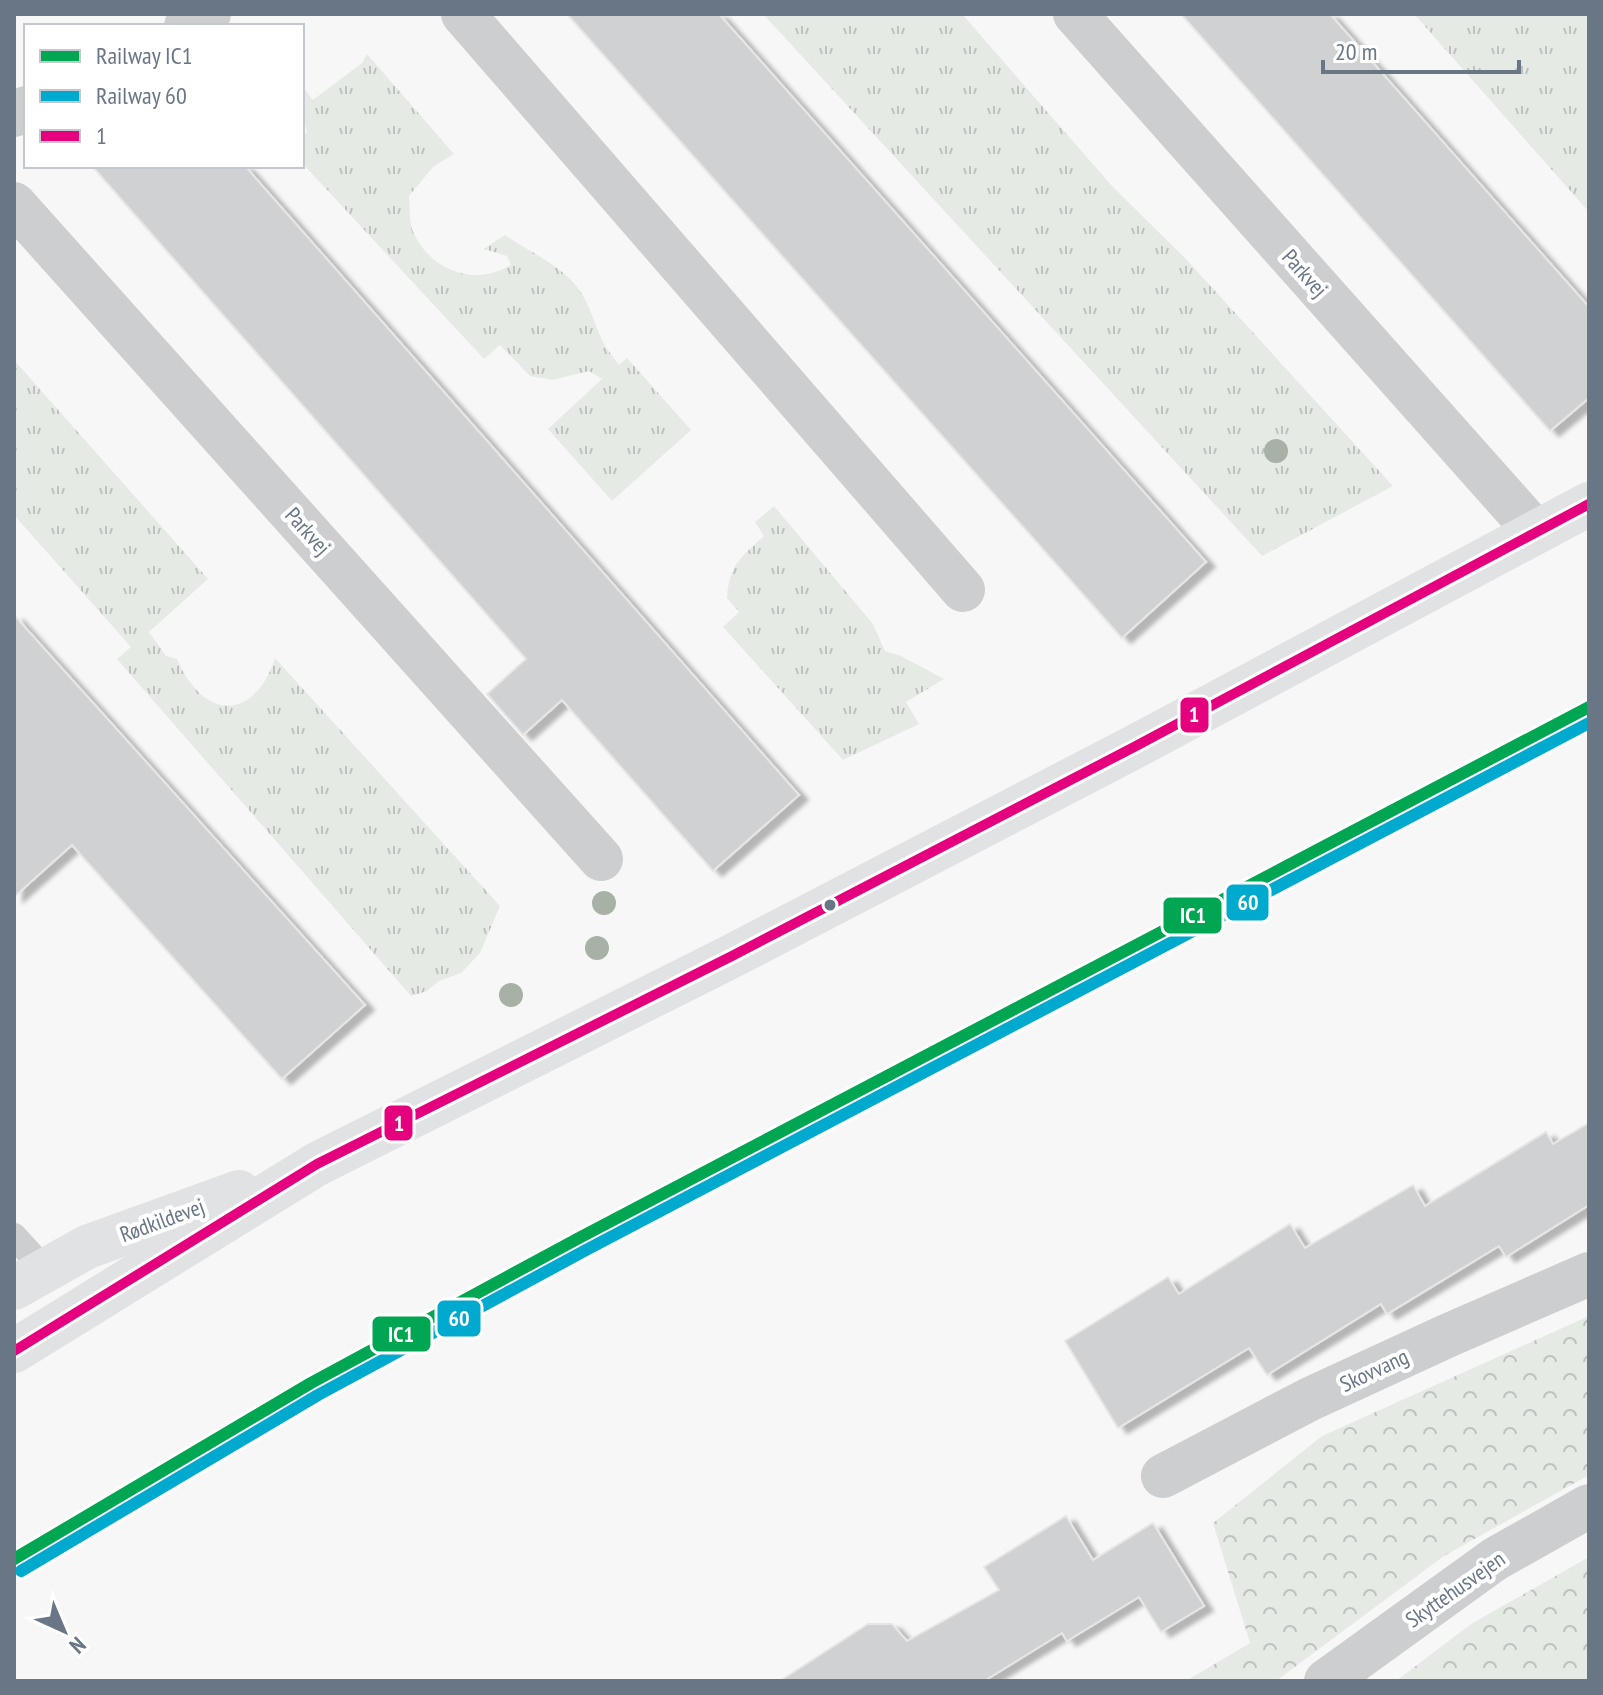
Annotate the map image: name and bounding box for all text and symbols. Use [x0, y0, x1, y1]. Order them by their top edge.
legend [24, 24, 304, 168]
scale bar [1323, 24, 1519, 74]
text: 20 m [1335, 36, 1377, 67]
text: Railway IC1 [96, 40, 192, 71]
text: Railway 60 [96, 80, 187, 111]
text: 1 [96, 120, 107, 151]
street label: Parkvej [1276, 243, 1334, 303]
street label: Parkvej [279, 501, 337, 561]
line badge: 1 [1179, 696, 1210, 734]
text: 1 [1189, 700, 1199, 728]
line badge: 60 [1225, 883, 1270, 922]
text: 60 [1237, 888, 1259, 916]
line badge: IC1 [1162, 896, 1223, 935]
unlabelled marker [822, 897, 838, 913]
text: IC1 [1180, 901, 1206, 929]
line badge: 1 [383, 1104, 414, 1142]
text: 1 [394, 1109, 404, 1137]
street label: Rødkildevej [116, 1192, 208, 1248]
line badge: 60 [436, 1299, 482, 1338]
text: 60 [448, 1304, 470, 1332]
line badge: IC1 [371, 1315, 432, 1353]
text: IC1 [388, 1320, 414, 1348]
street label: Skovvang [1335, 1342, 1413, 1398]
street label: Skyttehusvejen [1400, 1545, 1510, 1633]
north arrow [24, 1591, 104, 1671]
text: N [64, 1631, 92, 1660]

